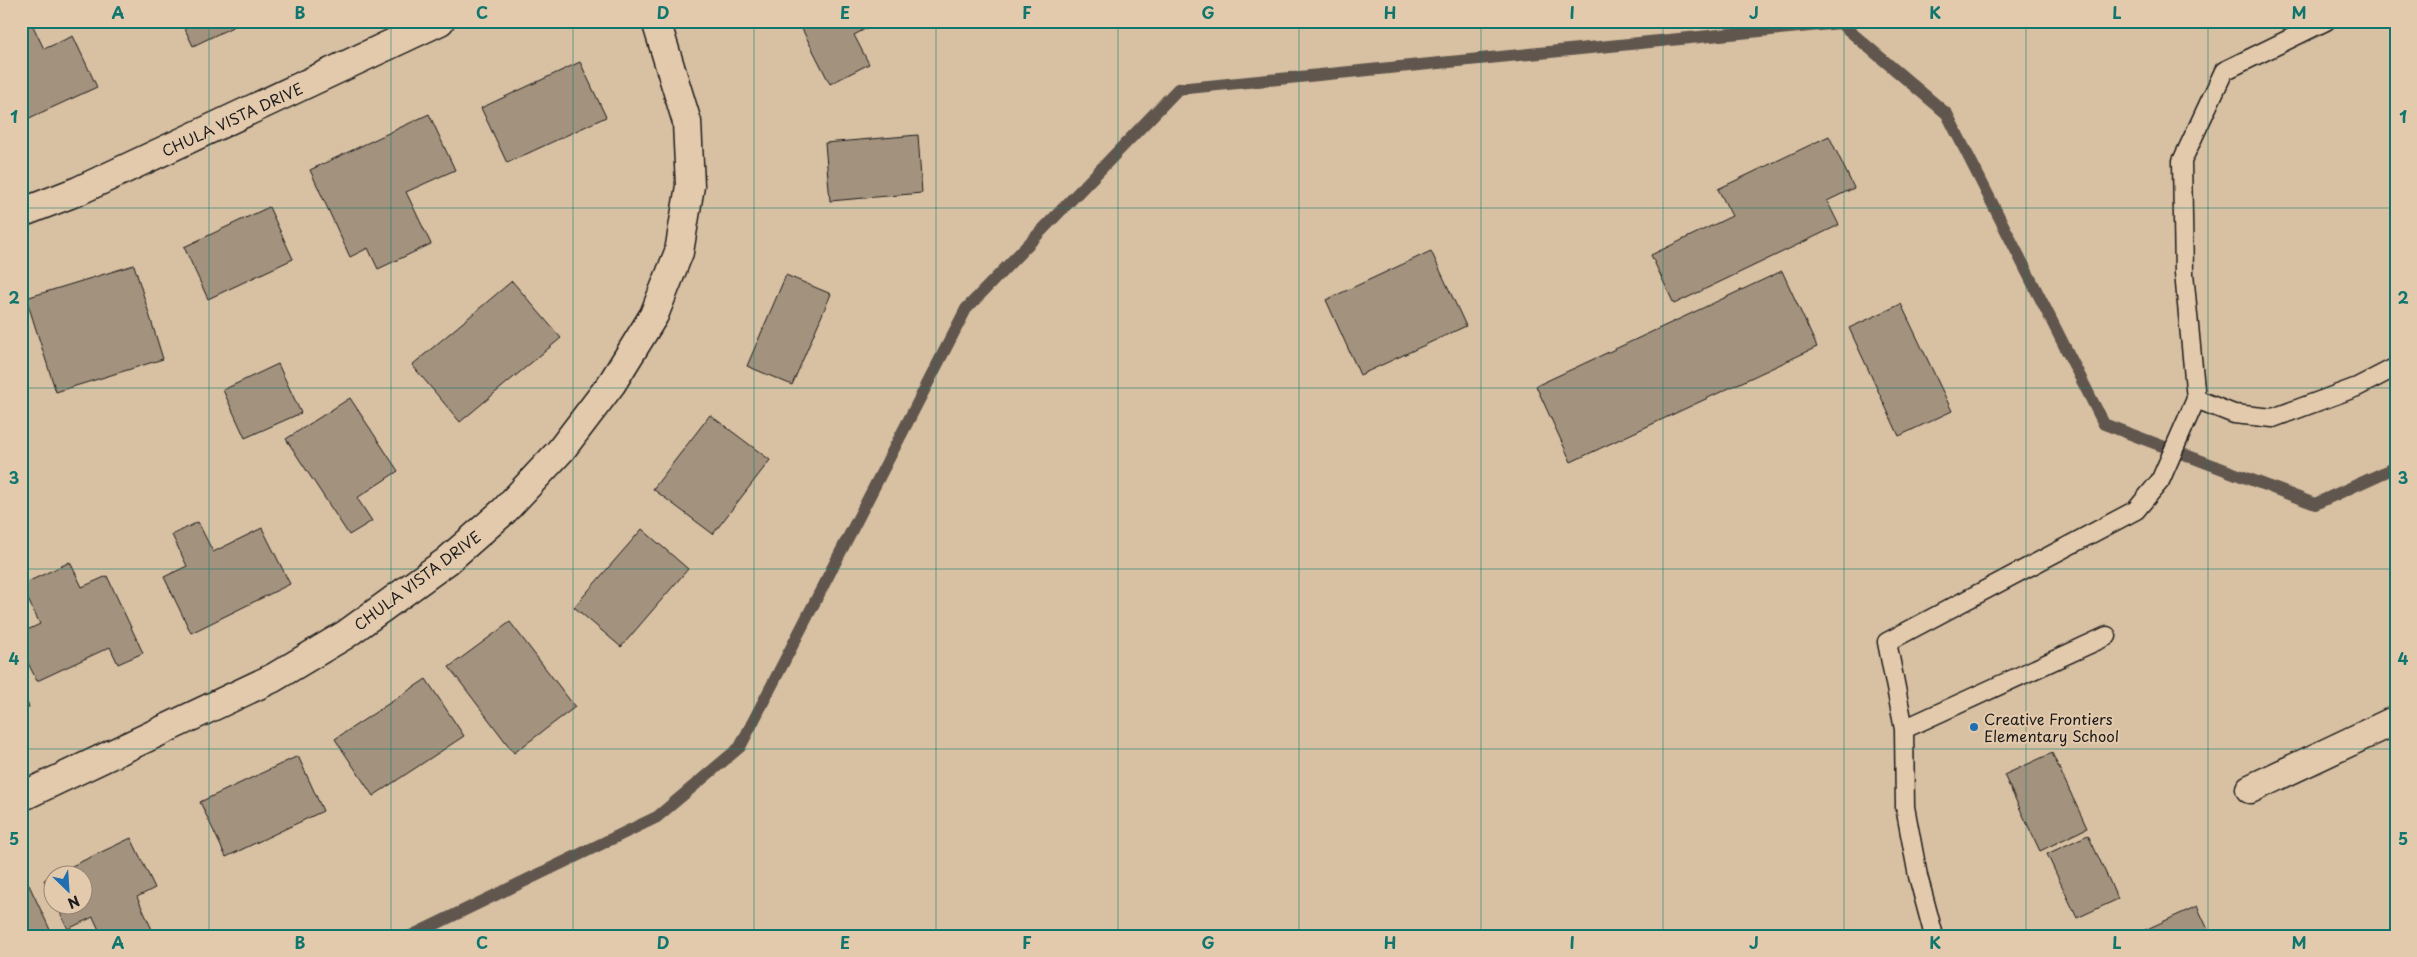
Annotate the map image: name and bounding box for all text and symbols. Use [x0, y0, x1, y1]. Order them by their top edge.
text: A [112, 0, 125, 24]
text: B [295, 0, 306, 24]
text: C [476, 0, 488, 24]
text: D [657, 0, 669, 24]
text: E [840, 0, 850, 24]
text: F [1022, 0, 1032, 24]
text: G [1201, 0, 1215, 24]
text: H [1384, 0, 1396, 24]
text: I [1569, 0, 1575, 24]
text: J [1749, 0, 1759, 24]
text: K [1929, 0, 1941, 24]
text: L [2112, 0, 2122, 24]
text: M [2291, 0, 2307, 24]
street label: CHULA VISTA DRIVE [158, 76, 306, 162]
text: 1 [10, 104, 18, 128]
text: 1 [2399, 104, 2407, 128]
text: 2 [8, 285, 20, 309]
text: 2 [2397, 285, 2409, 309]
text: 3 [9, 465, 19, 489]
text: 3 [2398, 465, 2408, 489]
street label: CHULA VISTA DRIVE [349, 525, 485, 635]
text: 4 [9, 646, 20, 670]
text: 4 [2398, 646, 2409, 670]
place label: Creative Frontiers Elementary School [1984, 707, 2119, 747]
marker: Creative Frontiers Elementary School [1968, 721, 1980, 733]
text: 5 [9, 826, 19, 850]
text: 5 [2398, 826, 2408, 850]
north arrow [42, 864, 92, 914]
text: N [64, 890, 83, 914]
text: A [112, 930, 125, 954]
text: B [295, 930, 306, 954]
text: C [476, 930, 488, 954]
text: D [657, 930, 669, 954]
text: E [840, 930, 850, 954]
text: F [1022, 930, 1032, 954]
text: G [1201, 930, 1215, 954]
text: H [1384, 930, 1396, 954]
text: I [1569, 930, 1575, 954]
text: J [1749, 930, 1759, 954]
text: K [1929, 930, 1941, 954]
text: L [2112, 930, 2122, 954]
text: M [2291, 930, 2307, 954]

